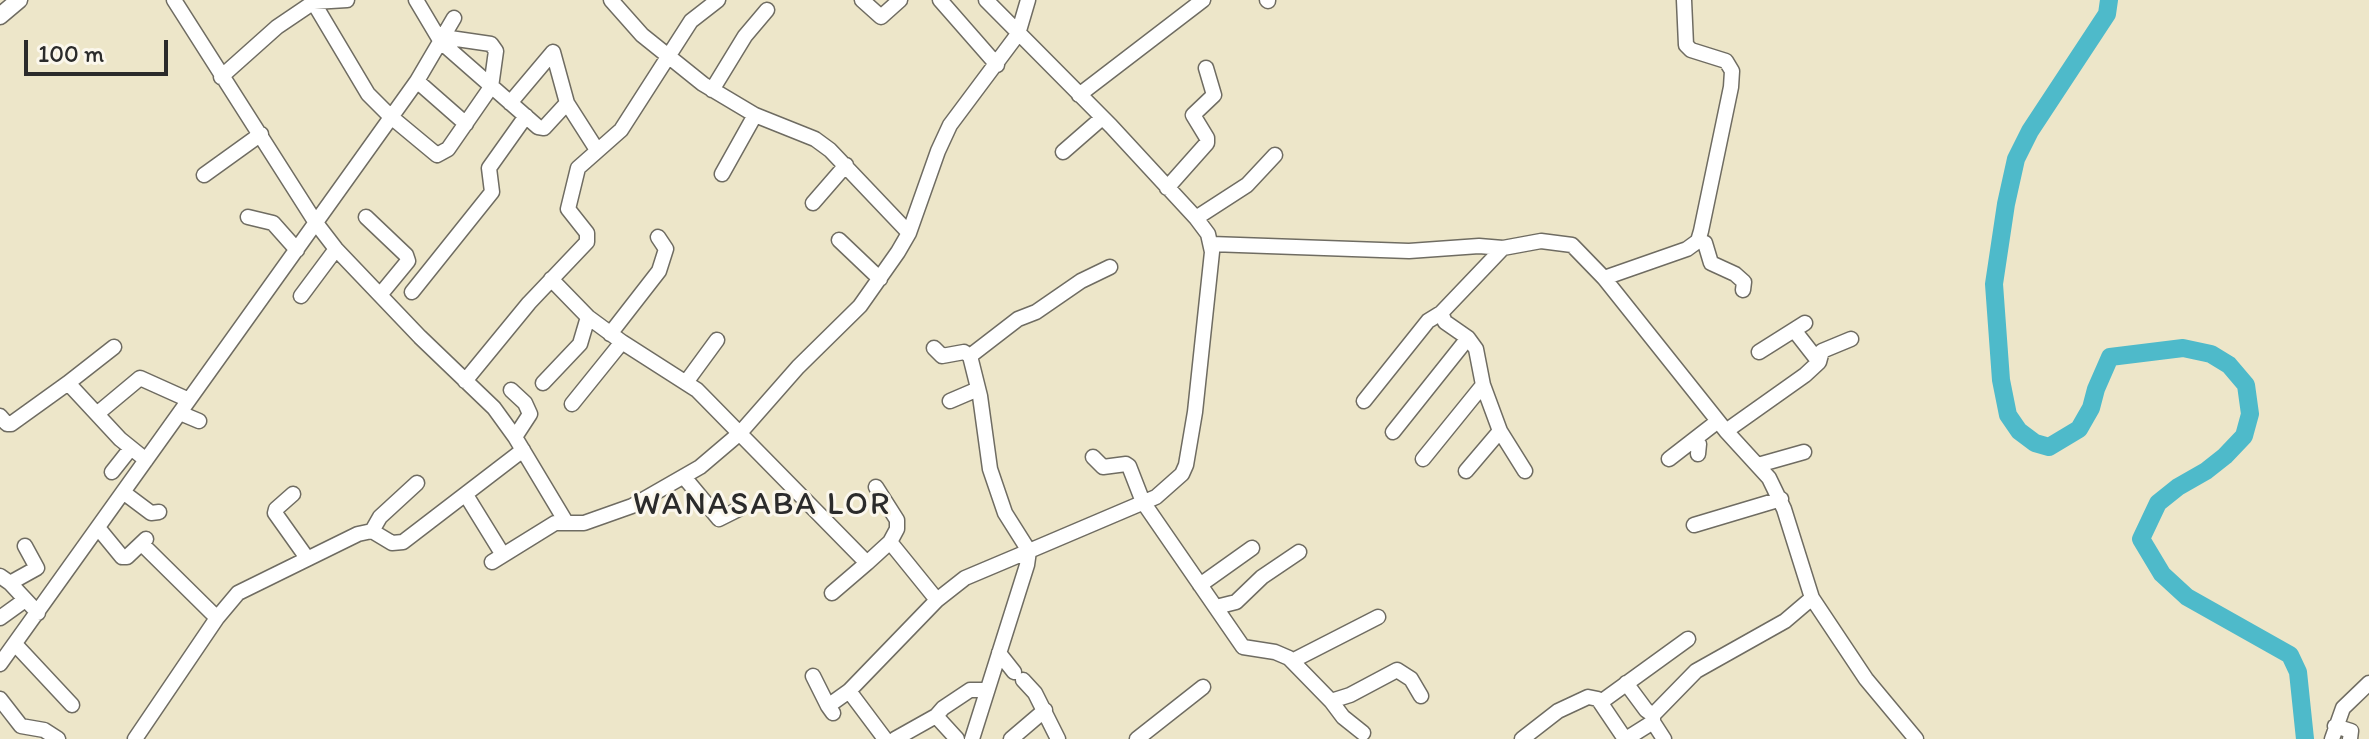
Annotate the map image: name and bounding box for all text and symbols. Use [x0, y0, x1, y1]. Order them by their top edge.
scale bar [28, 24, 172, 74]
text: 100 m [38, 39, 104, 68]
district label: WANASABA LOR [632, 487, 892, 525]

